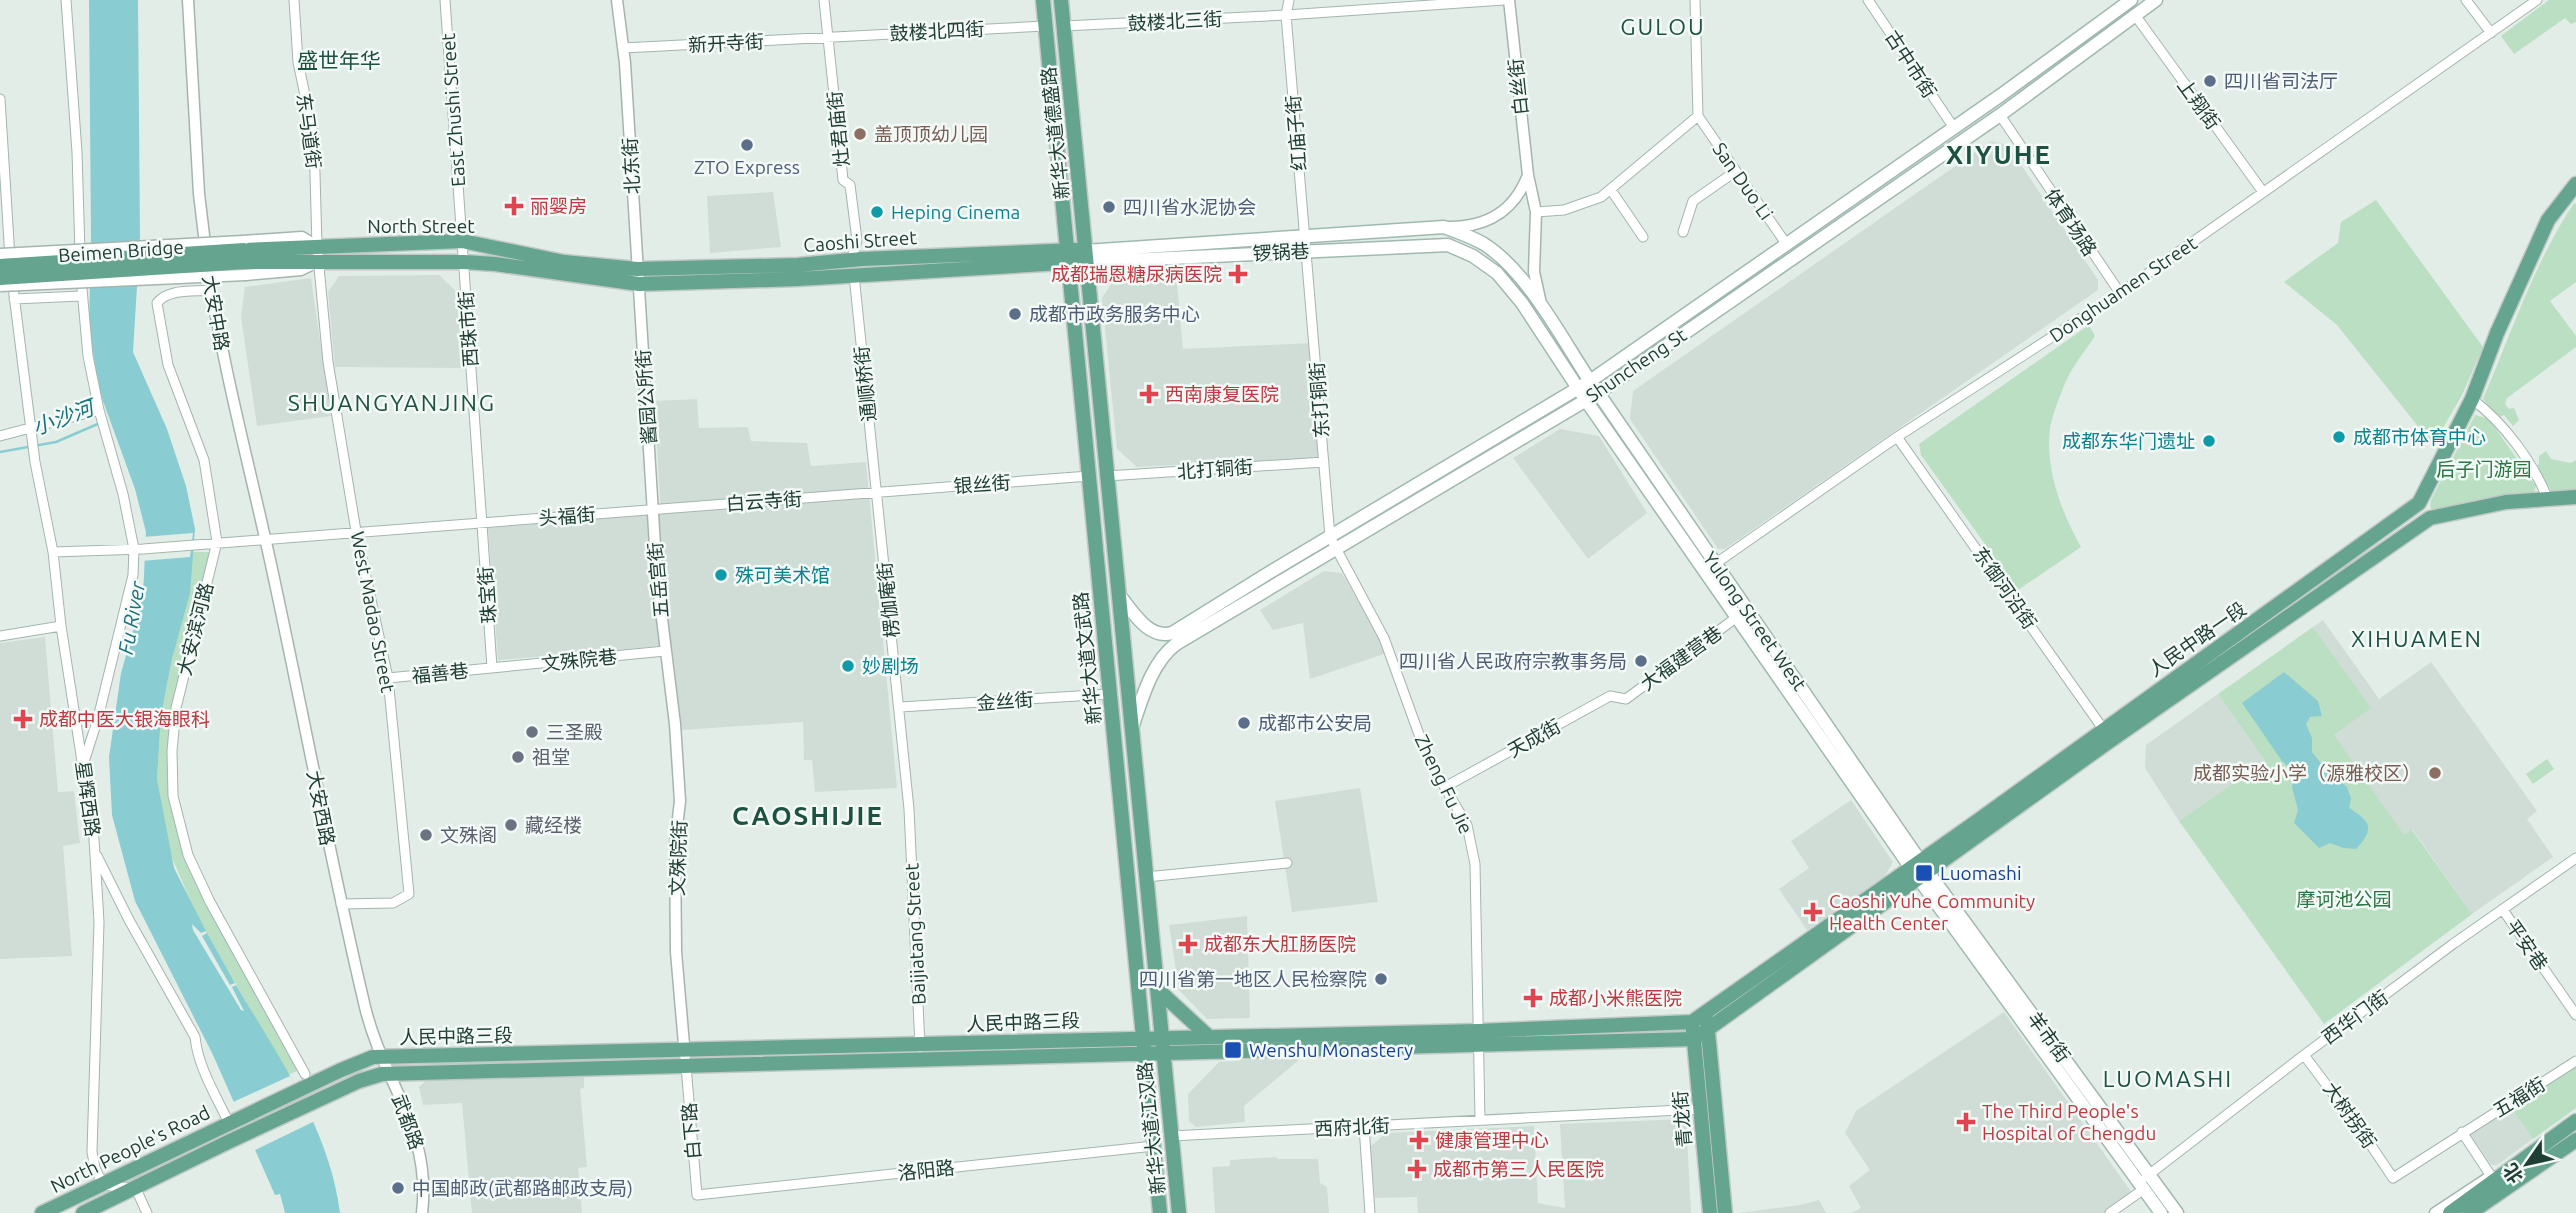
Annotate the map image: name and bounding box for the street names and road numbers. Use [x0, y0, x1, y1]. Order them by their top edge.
street label: 鼓楼北三街 [1127, 8, 1223, 34]
street label: 鼓楼北四街 [889, 18, 985, 44]
street label: 古中市街 [1881, 26, 1941, 102]
street label: 新开寺街 [687, 30, 765, 56]
street label: East Zhushi Street [437, 32, 469, 188]
street label: 白丝街 [1504, 57, 1532, 117]
street label: 新华大道德盛路 [1037, 66, 1073, 200]
street label: 上翔街 [2173, 74, 2225, 134]
street label: 灶君庙街 [823, 90, 853, 168]
street label: 东马道街 [293, 92, 325, 170]
street label: 红庙子街 [1282, 94, 1310, 172]
street label: 北东街 [619, 137, 643, 195]
street label: San Duo Li [1708, 138, 1778, 224]
street label: 体育场路 [2041, 184, 2101, 260]
street label: North Street [367, 215, 475, 237]
street label: Caoshi Street [803, 226, 918, 256]
street label: Donghuamen Street [2045, 231, 2201, 346]
street label: Beimen Bridge [58, 236, 184, 266]
street label: 锣锅巷 [1252, 240, 1310, 264]
street label: 大安中路 [199, 274, 233, 352]
street label: 西珠市街 [454, 290, 482, 368]
street label: Shuncheng St [1582, 323, 1691, 407]
street label: 通顺桥街 [850, 345, 880, 423]
street label: 酱园公所街 [632, 349, 660, 445]
street label: 东打铜街 [1305, 361, 1333, 439]
street label: 北打铜街 [1176, 455, 1254, 483]
street label: 银丝街 [953, 471, 1011, 497]
street label: 白云寺街 [725, 487, 803, 515]
street label: 头福街 [538, 503, 596, 529]
street label: West Madao Street [347, 530, 399, 695]
street label: 五岳宫街 [644, 541, 672, 619]
street label: 东御河沿街 [1969, 543, 2041, 633]
street label: Yulong Street West [1699, 547, 1811, 695]
street label: 楞伽庵街 [873, 561, 903, 639]
street label: 珠宝街 [474, 566, 500, 624]
street label: 大安滨河路 [173, 580, 217, 678]
street label: 新华大道文武路 [1069, 591, 1105, 725]
street label: 人民中路一段 [2144, 597, 2250, 681]
street label: 大福建营巷 [1636, 621, 1726, 695]
street label: 文殊院巷 [540, 645, 618, 675]
street label: 福善巷 [410, 659, 470, 687]
street label: 金丝街 [976, 688, 1034, 714]
street label: 天成街 [1504, 715, 1564, 761]
street label: Zheng Fu Jie [1411, 731, 1477, 837]
street label: 星辉西路 [72, 760, 104, 838]
street label: 大安西路 [303, 769, 339, 847]
street label: 文殊院街 [666, 820, 690, 896]
street label: Baijiatang Street [900, 862, 930, 1005]
street label: 平安巷 [2502, 915, 2552, 975]
street label: 西华门街 [2318, 986, 2392, 1048]
street label: 羊市街 [2023, 1007, 2075, 1067]
street label: 人民中路三段 [966, 1009, 1080, 1035]
street label: 人民中路三段 [399, 1024, 513, 1048]
street label: 新华大道江汉路 [1133, 1061, 1169, 1195]
street label: 五福街 [2489, 1073, 2549, 1121]
street label: 大树拐街 [2319, 1078, 2381, 1152]
street label: 青龙街 [1669, 1090, 1695, 1148]
street label: 武都路 [388, 1091, 428, 1153]
street label: North People's Road [47, 1101, 213, 1197]
street label: 白下路 [678, 1102, 704, 1160]
street label: 西府北街 [1313, 1114, 1391, 1140]
street label: 洛阳路 [896, 1156, 956, 1184]

